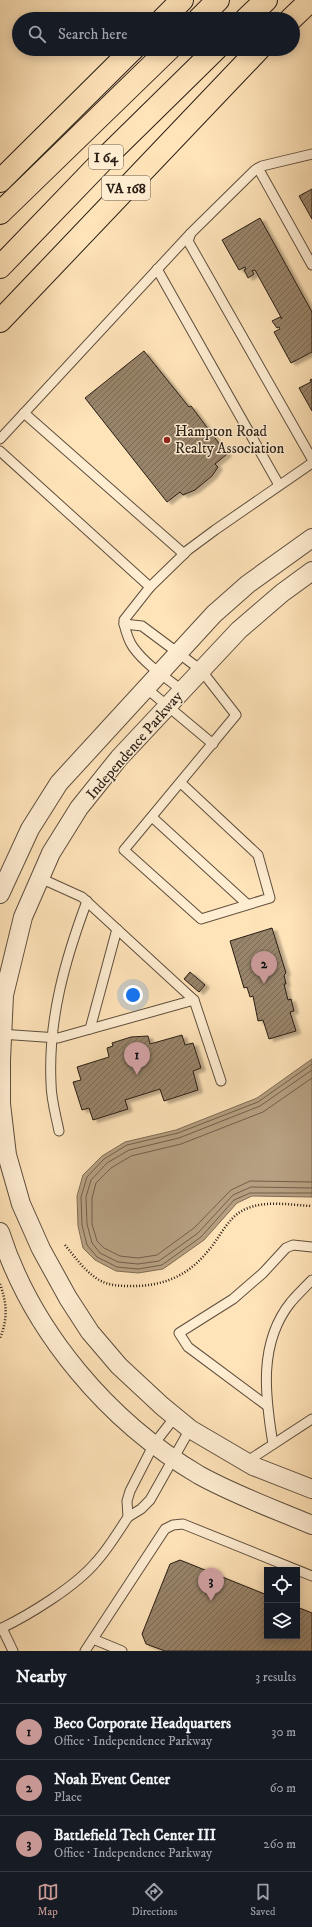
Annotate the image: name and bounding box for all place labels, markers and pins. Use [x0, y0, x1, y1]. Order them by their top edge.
place label: Hampton Road Realty Association [175, 422, 285, 458]
marker: Hampton Road Realty Association [162, 435, 172, 445]
pin: 2 [251, 951, 277, 984]
pin: 1 [124, 1042, 150, 1075]
pin: 3 [198, 1568, 224, 1601]

